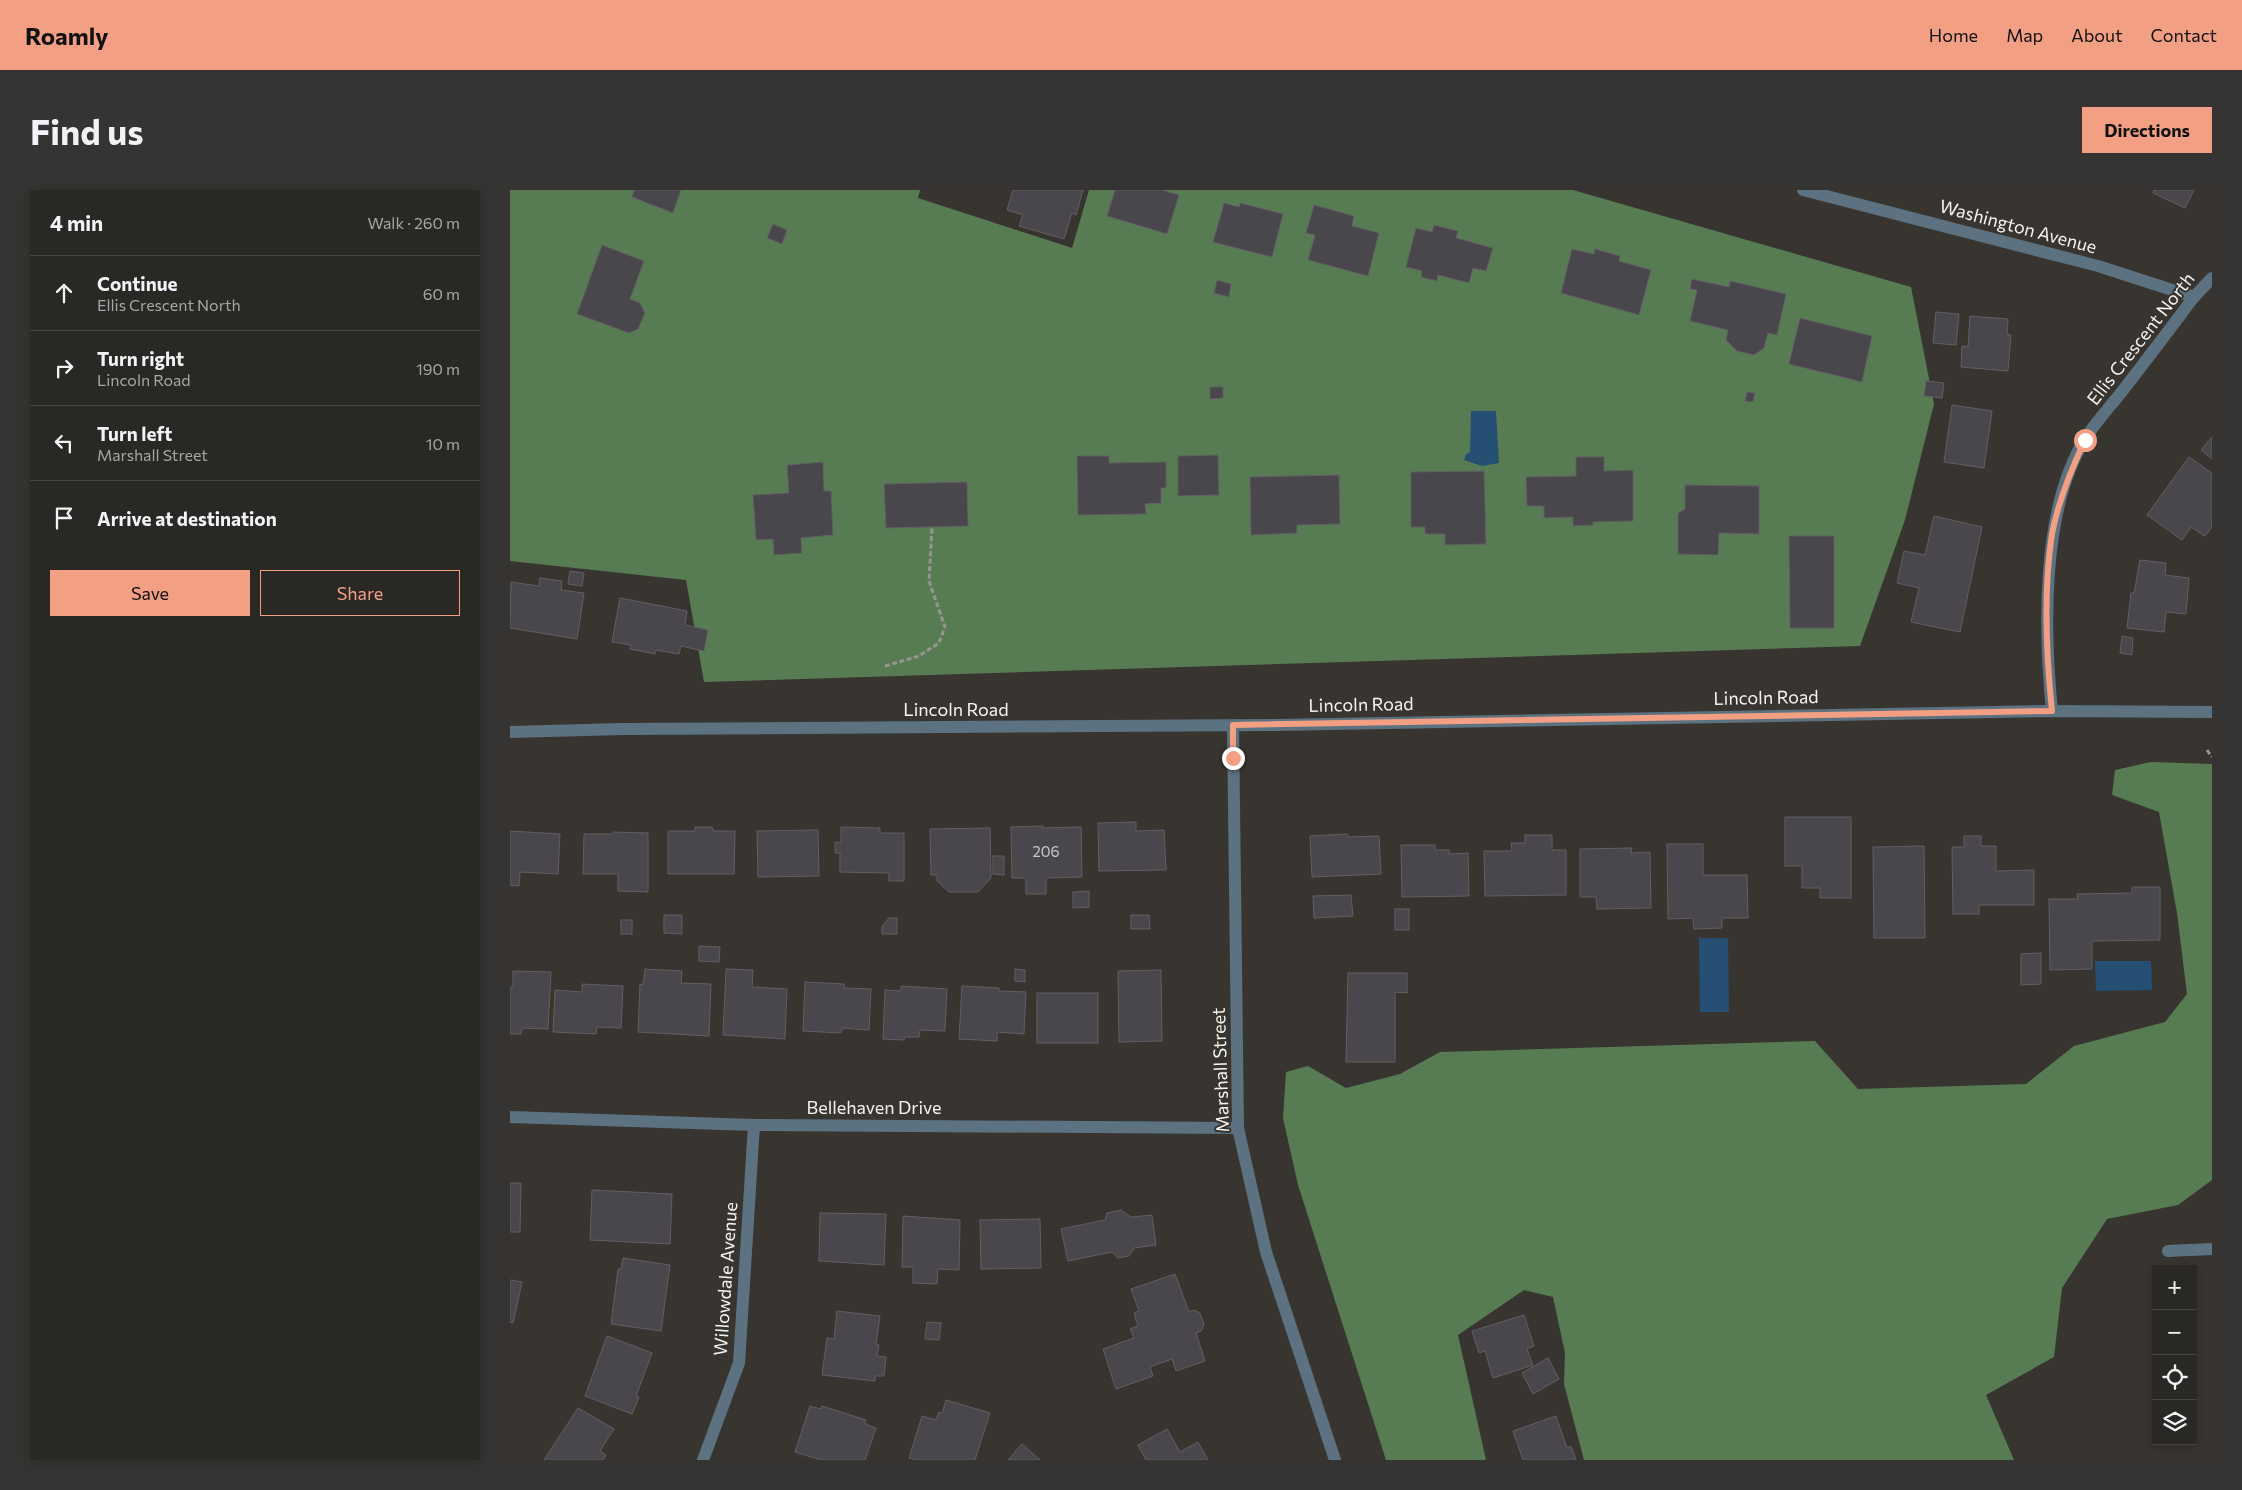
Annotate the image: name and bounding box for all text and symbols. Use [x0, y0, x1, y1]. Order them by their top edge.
text: Roamly [25, 21, 108, 50]
text: Home [1929, 24, 1978, 46]
text: Map [2006, 24, 2043, 46]
text: About [2071, 24, 2123, 46]
text: Contact [2151, 24, 2217, 46]
button: Directions [2082, 107, 2212, 153]
text: Find us [30, 109, 144, 152]
street label: Washington Avenue [1937, 194, 2099, 258]
text: 4 min [50, 210, 103, 235]
text: Walk · 260 m [368, 213, 460, 232]
street label: Ellis Crescent North [2082, 268, 2199, 409]
text: Continue [97, 272, 177, 295]
icon: ahead [50, 279, 78, 307]
text: 60 m [423, 284, 460, 303]
text: Ellis Crescent North [97, 295, 241, 314]
text: Turn right [97, 347, 184, 370]
icon: right [50, 354, 78, 382]
text: 190 m [416, 359, 460, 378]
text: Lincoln Road [97, 370, 191, 389]
text: Turn left [97, 422, 172, 445]
icon: left [50, 429, 78, 457]
route start [2074, 429, 2097, 452]
text: 10 m [426, 434, 460, 453]
text: Marshall Street [97, 445, 208, 464]
icon: arrive [50, 504, 78, 532]
text: Arrive at destination [97, 507, 277, 530]
button: Save [50, 570, 250, 616]
button: Share [260, 570, 460, 616]
street label: Lincoln Road [1713, 685, 1819, 709]
street label: Lincoln Road [1308, 692, 1414, 716]
street label: Lincoln Road [903, 698, 1009, 720]
route end [1222, 747, 1245, 770]
house number: 206 [1032, 842, 1060, 860]
street label: Marshall Street [1207, 1007, 1233, 1133]
street label: Bellehaven Drive [807, 1096, 941, 1118]
street label: Willowdale Avenue [709, 1201, 741, 1357]
map controls [2152, 1265, 2197, 1445]
button: + [2152, 1265, 2197, 1310]
button: − [2152, 1310, 2197, 1355]
button: locate [2152, 1355, 2197, 1400]
button: layers [2152, 1400, 2197, 1445]

